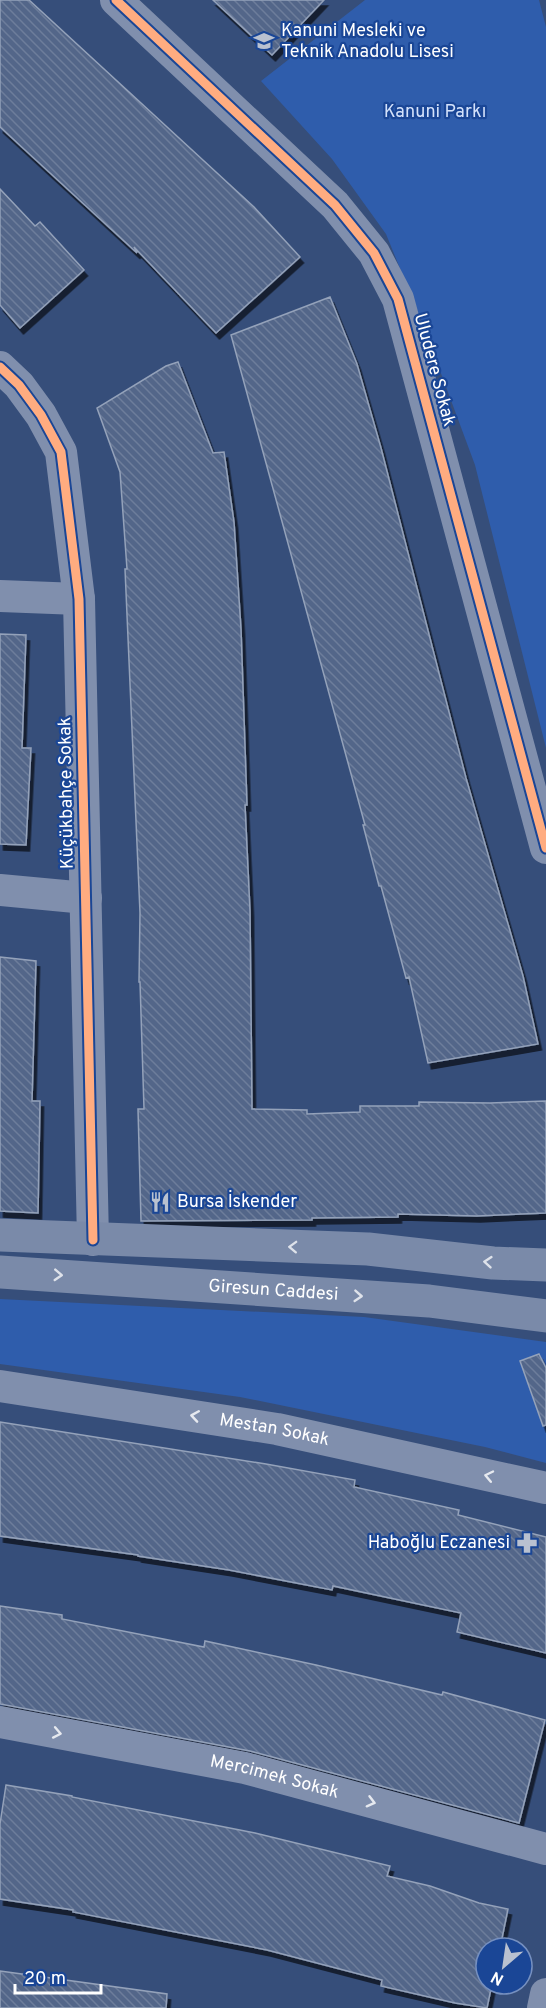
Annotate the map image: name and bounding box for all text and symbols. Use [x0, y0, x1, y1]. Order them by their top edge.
place label: Kanuni Mesleki ve Teknik Anadolu Lisesi [281, 20, 454, 64]
school or university icon: Kanuni Mesleki ve Teknik Anadolu Lisesi [252, 29, 276, 53]
park label: Kanuni Parkı [384, 101, 486, 124]
street label: Uludere Sokak [408, 311, 460, 429]
street label: Küçükbahçe Sokak [54, 717, 80, 869]
place label: Bursa İskender [177, 1189, 297, 1214]
restaurant icon: Bursa İskender [148, 1190, 172, 1214]
one-way arrow [289, 1240, 298, 1253]
one-way arrow [483, 1256, 492, 1269]
one-way arrow [54, 1269, 63, 1282]
street label: Giresun Caddesi [208, 1275, 339, 1306]
one-way arrow [353, 1289, 362, 1302]
street label: Mestan Sokak [218, 1409, 332, 1452]
one-way arrow [190, 1411, 200, 1423]
one-way arrow [484, 1470, 494, 1483]
pharmacy icon: Haboğlu Eczanesi [515, 1531, 539, 1555]
place label: Haboğlu Eczanesi [368, 1532, 510, 1555]
one-way arrow [52, 1726, 62, 1739]
street label: Mercimek Sokak [208, 1750, 341, 1804]
one-way arrow [366, 1794, 376, 1807]
north arrow [474, 1936, 534, 1996]
scale bar [15, 1957, 100, 1995]
text: N [488, 1966, 508, 1989]
text: 20 m [24, 1968, 66, 1991]

